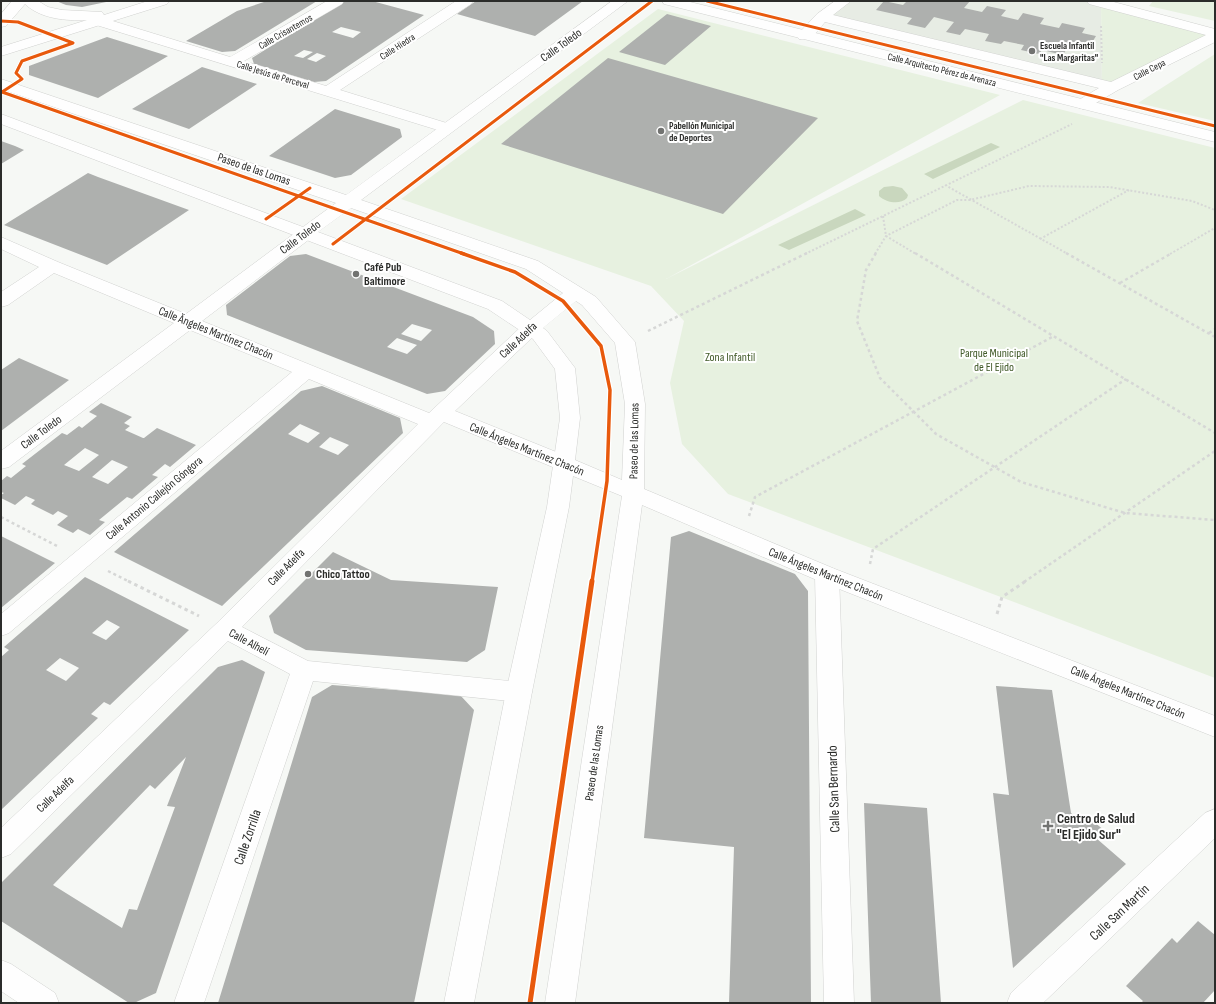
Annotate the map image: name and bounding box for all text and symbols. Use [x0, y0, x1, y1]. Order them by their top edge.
street label: Calle Crisantemos [256, 11, 315, 52]
street label: Calle Toledo [538, 25, 585, 65]
street label: Calle Hiedra [378, 31, 418, 63]
place label: Escuela Infantil "Las Margaritas" [1040, 40, 1099, 64]
marker: Escuela Infantil "Las Margaritas" [1027, 46, 1037, 56]
street label: Calle Arquitecto Pérez de Arenaza [886, 51, 997, 89]
street label: Calle Cepa [1131, 57, 1168, 83]
street label: Calle Jesús de Perceval [235, 58, 310, 92]
place label: Pabellón Municipal de Deportes [669, 120, 734, 144]
marker: Pabellón Municipal de Deportes [656, 126, 666, 136]
street label: Paseo de las Lomas [215, 150, 292, 189]
street label: Calle Toledo [277, 217, 324, 258]
place label: Café Pub Baltimore [364, 260, 405, 289]
marker: Café Pub Baltimore [351, 269, 361, 279]
street label: Calle Ängeles Martínez Chacón [156, 304, 275, 363]
street label: Calle Adelfa [496, 319, 541, 362]
park label: Parque Municipal de El Ejido [960, 346, 1028, 375]
park label: Zona Infantil [705, 350, 755, 365]
street label: Paseo de las Lomas [626, 403, 643, 479]
street label: Calle Toledo [18, 412, 65, 453]
street label: Calle Ángeles Martínez Chacón [467, 420, 586, 479]
street label: Calle Antonio Callejón Góngora [103, 453, 206, 543]
street label: Calle Adelfa [265, 545, 308, 589]
street label: Calle Ángeles Martínez Chacón [766, 545, 885, 604]
place label: Chico Tattoo [316, 567, 370, 582]
marker: Chico Tattoo [303, 569, 313, 579]
street label: Calle Alhelí [226, 626, 272, 660]
street label: Calle Ángeles Martínez Chacón [1068, 663, 1187, 722]
street label: Paseo de las Lomas [582, 724, 607, 802]
street label: Calle San Bernardo [823, 745, 844, 833]
street label: Calle Adelfa [33, 773, 78, 816]
street label: Calle Zorrilla [230, 807, 265, 867]
place label: Centro de Salud "El Ejido Sur" [1057, 810, 1135, 843]
marker: Centro de Salud "El Ejido Sur" [1042, 820, 1054, 832]
street label: Calle San Martín [1086, 880, 1153, 944]

